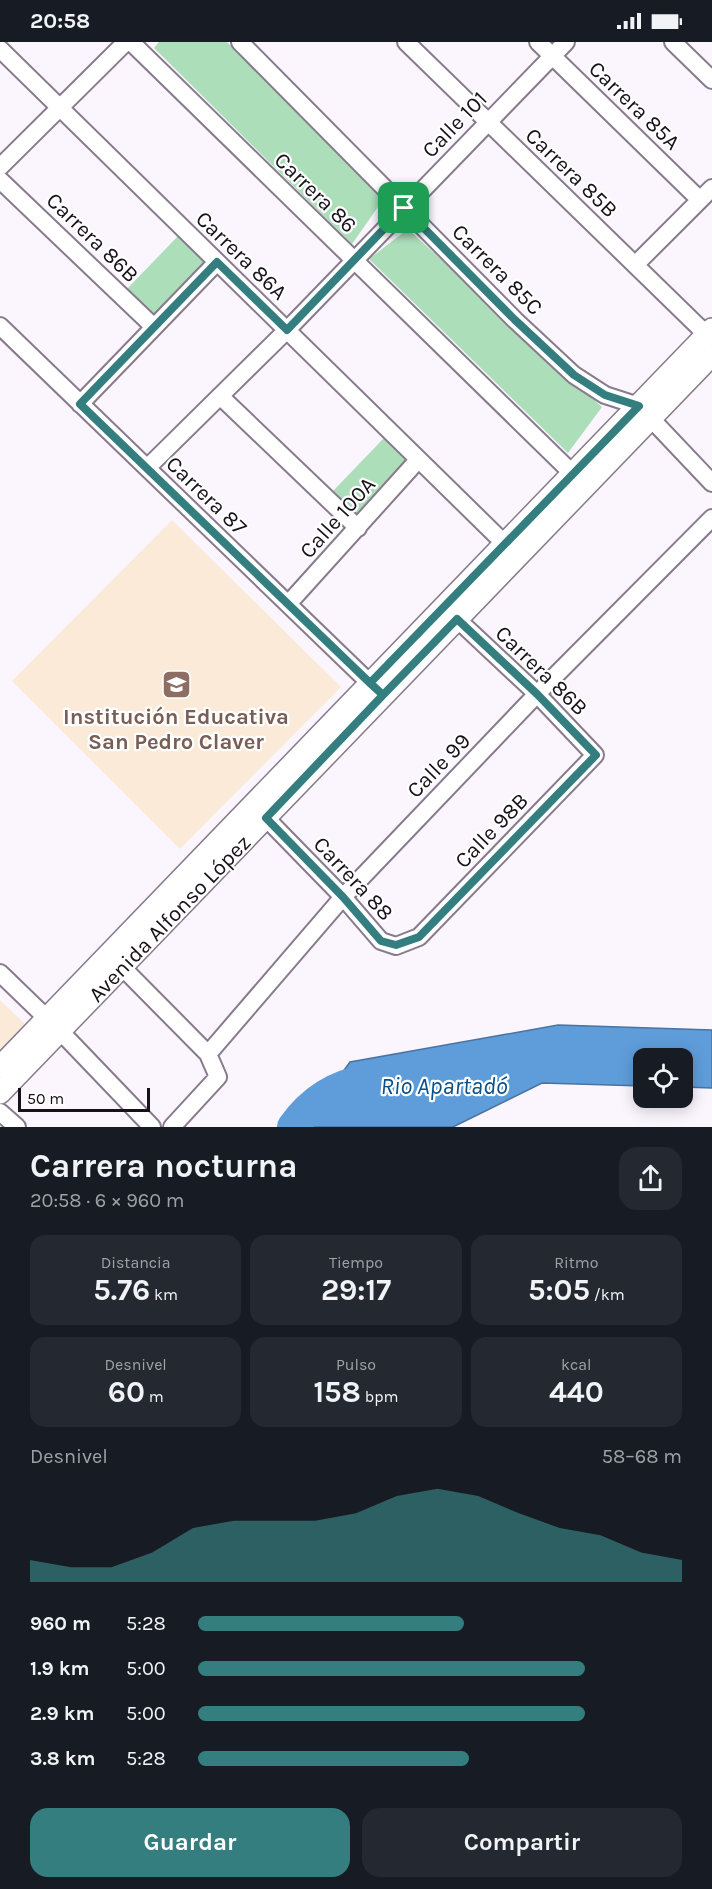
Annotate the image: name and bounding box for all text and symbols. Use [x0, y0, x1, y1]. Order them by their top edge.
text: 20:58 [30, 8, 90, 34]
street label: Carrera 85A [583, 56, 686, 156]
street label: Calle 101 [417, 86, 493, 163]
street label: Carrera 85B [520, 122, 623, 223]
street label: Carrera 86 [269, 147, 362, 238]
pin [378, 182, 429, 233]
street label: Carrera 86B [41, 187, 144, 288]
icon: arrive [387, 191, 420, 224]
street label: Carrera 86A [190, 206, 293, 306]
street label: Carrera 85C [447, 219, 548, 320]
street label: Carrera 87 [161, 451, 252, 540]
street label: Calle 100A [294, 471, 381, 564]
street label: Carrera 86B [490, 620, 593, 721]
school or university icon: Institución Educativa San Pedro Claver [160, 668, 192, 700]
place label: Institución Educativa San Pedro Claver [63, 704, 289, 755]
street label: Calle 99 [402, 728, 476, 803]
street label: Calle 98B [450, 788, 534, 874]
street label: Avenida Alfonso López [83, 830, 256, 1008]
street label: Carrera 88 [308, 831, 399, 926]
map controls [633, 1048, 693, 1108]
button: locate [633, 1048, 693, 1108]
water label: Rio Apartadó [380, 1072, 508, 1100]
scale bar [18, 1085, 150, 1112]
text: 50 m [27, 1089, 64, 1108]
text: Carrera nocturna [30, 1147, 297, 1185]
button: share [619, 1147, 682, 1210]
text: 20:58 · 6 × 960 m [30, 1189, 185, 1212]
text: Distancia [101, 1253, 171, 1272]
text: Tiempo [329, 1253, 383, 1272]
text: Ritmo [554, 1253, 598, 1272]
text: 5.76 [93, 1272, 150, 1308]
text: 29:17 [321, 1272, 391, 1308]
text: 5:05 [528, 1272, 590, 1308]
text: km [150, 1285, 178, 1304]
text: /km [590, 1285, 625, 1304]
text: Desnivel [104, 1355, 167, 1374]
text: Pulso [336, 1355, 376, 1374]
text: kcal [561, 1355, 592, 1374]
text: 60 [108, 1374, 145, 1410]
text: 158 [313, 1374, 361, 1410]
text: 440 [549, 1374, 604, 1410]
text: m [145, 1387, 164, 1406]
text: bpm [361, 1387, 399, 1406]
text: Desnivel [30, 1445, 108, 1468]
text: 58–68 m [602, 1445, 682, 1468]
text: 960 m [30, 1612, 91, 1635]
text: 5:28 [126, 1612, 166, 1635]
text: 1.9 km [30, 1657, 90, 1680]
text: 5:00 [126, 1657, 166, 1680]
text: 2.9 km [30, 1702, 94, 1725]
text: 5:00 [126, 1702, 166, 1725]
text: 3.8 km [30, 1747, 96, 1770]
text: 5:28 [126, 1747, 166, 1770]
button: Guardar [30, 1808, 350, 1877]
button: Compartir [362, 1808, 682, 1877]

